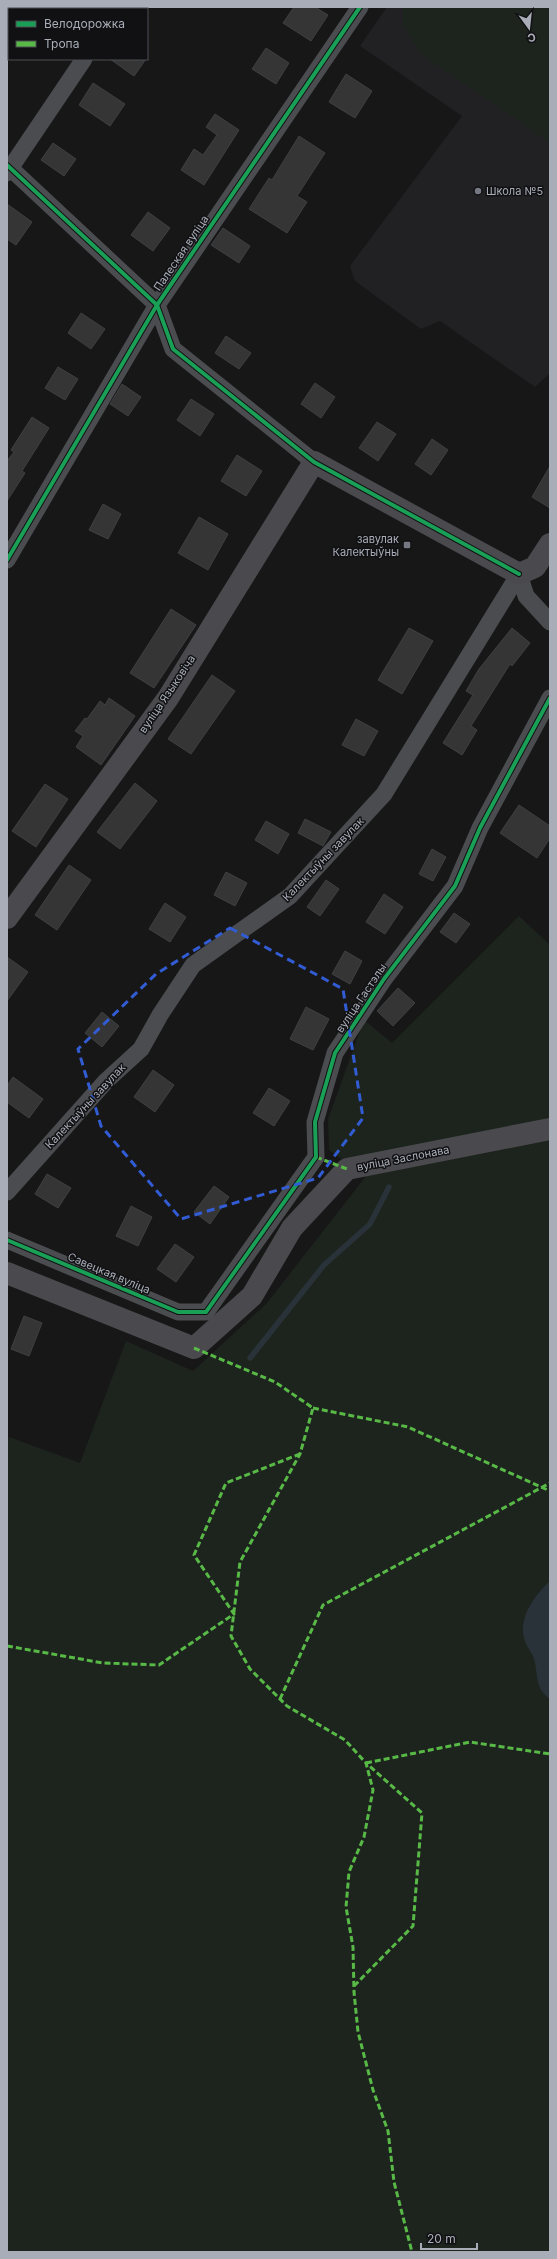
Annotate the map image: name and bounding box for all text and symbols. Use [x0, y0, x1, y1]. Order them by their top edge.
legend [8, 8, 148, 60]
north arrow [509, 8, 549, 48]
text: Велодорожка [44, 16, 125, 31]
text: С [526, 30, 537, 45]
text: Тропа [44, 36, 79, 51]
place label: Школа №5 [486, 184, 543, 198]
marker: Школа №5 [473, 186, 483, 196]
street label: Палеская вуліца [150, 212, 212, 294]
place label: завулак Калектыўны [333, 532, 399, 559]
marker: завулак Калектыўны [402, 540, 412, 550]
street label: вуліца Языковіча [136, 652, 198, 736]
street label: Калектыўны завулак [279, 814, 367, 904]
street label: вуліца Гастэлы [333, 961, 389, 1035]
street label: Калектыўны завулак [42, 1060, 128, 1152]
street label: вуліца Заслонава [356, 1142, 450, 1174]
street label: Савецкая вуліца [66, 1249, 152, 1297]
scale bar [421, 2225, 477, 2251]
text: 20 m [427, 2231, 456, 2246]

